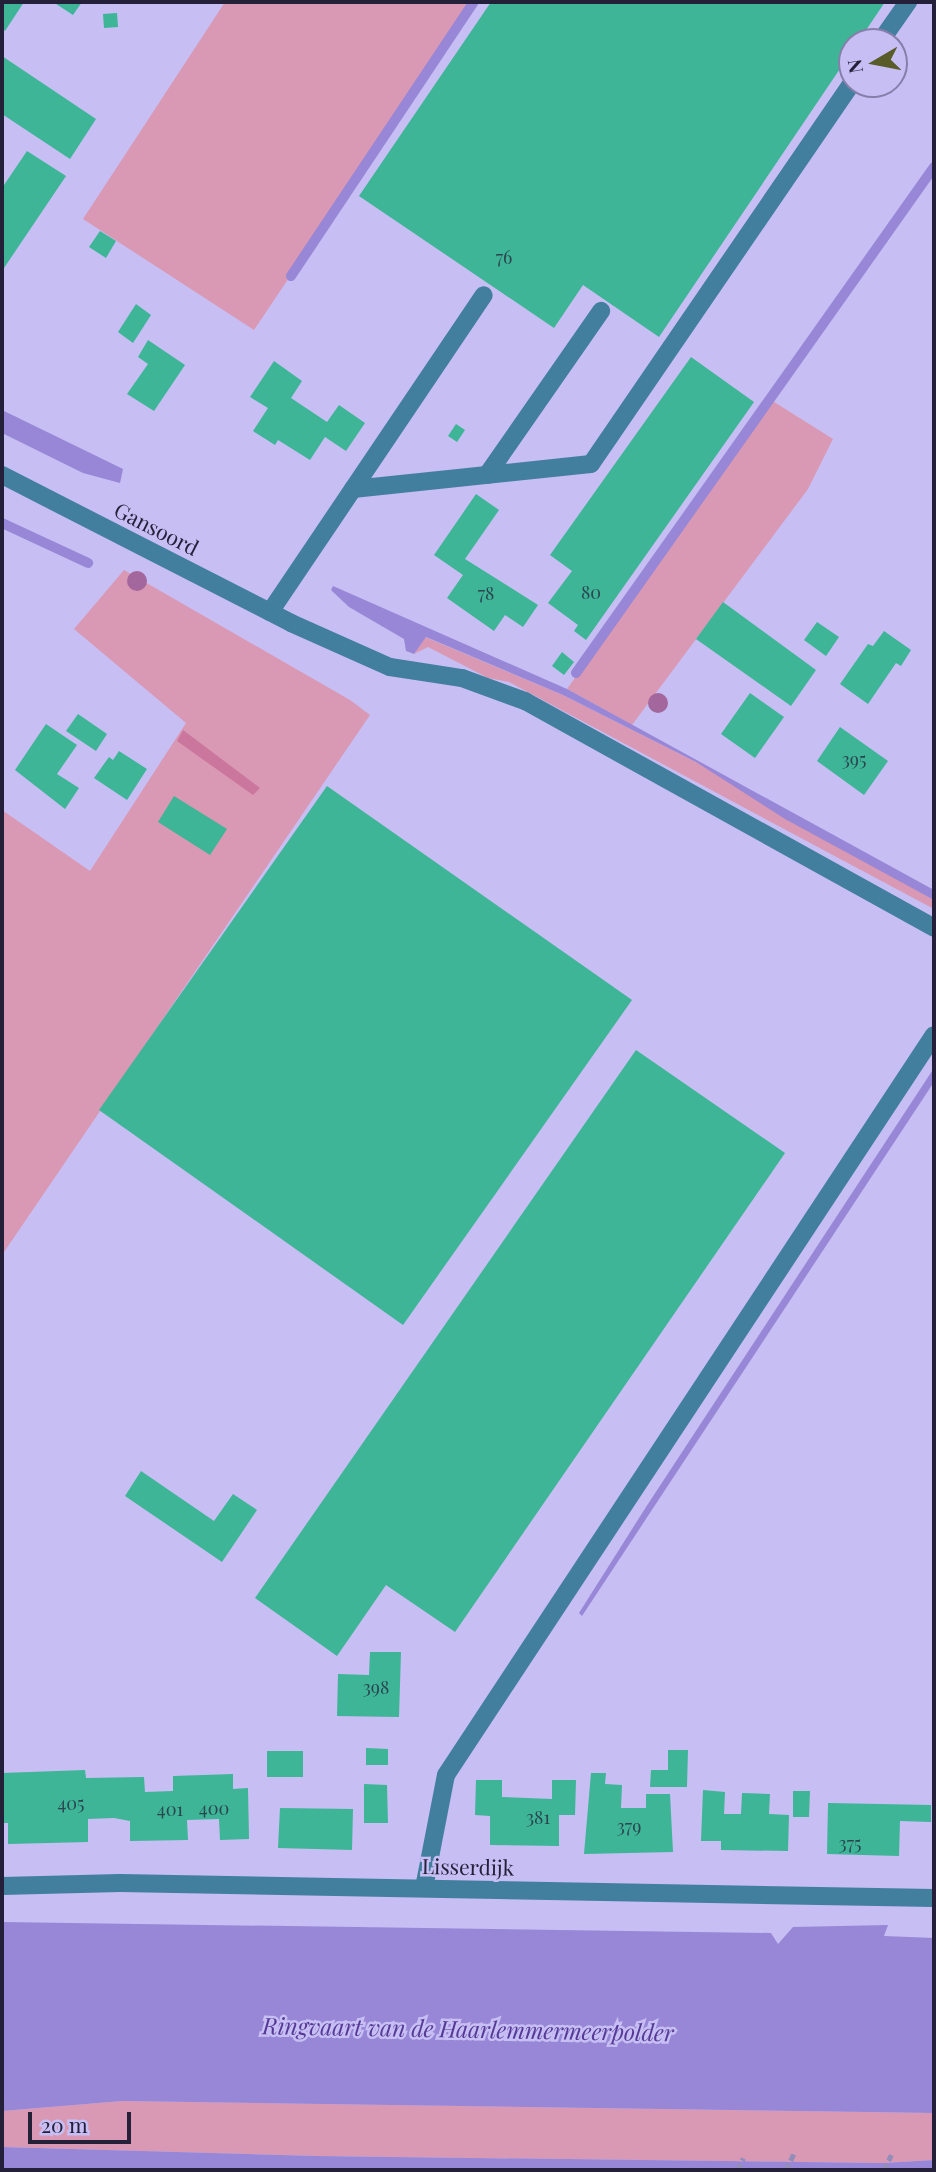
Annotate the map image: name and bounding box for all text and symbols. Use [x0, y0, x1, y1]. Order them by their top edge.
north arrow [838, 28, 908, 98]
text: N [840, 57, 868, 75]
house number: 76 [496, 246, 512, 268]
street label: Gansoord [111, 496, 203, 560]
house number: 80 [581, 581, 601, 603]
house number: 78 [478, 582, 494, 604]
house number: 395 [842, 748, 866, 770]
house number: 398 [363, 1676, 389, 1698]
house number: 405 [57, 1792, 85, 1814]
house number: 400 [199, 1797, 229, 1819]
house number: 401 [157, 1798, 183, 1820]
house number: 381 [526, 1806, 550, 1828]
house number: 379 [617, 1815, 641, 1837]
house number: 375 [839, 1832, 861, 1854]
street label: Lisserdijk [422, 1853, 514, 1879]
water label: Ringvaart van de Haarlemmermeerpolder [262, 2012, 674, 2046]
scale bar [32, 2098, 135, 2142]
text: 20 m [41, 2110, 88, 2138]

